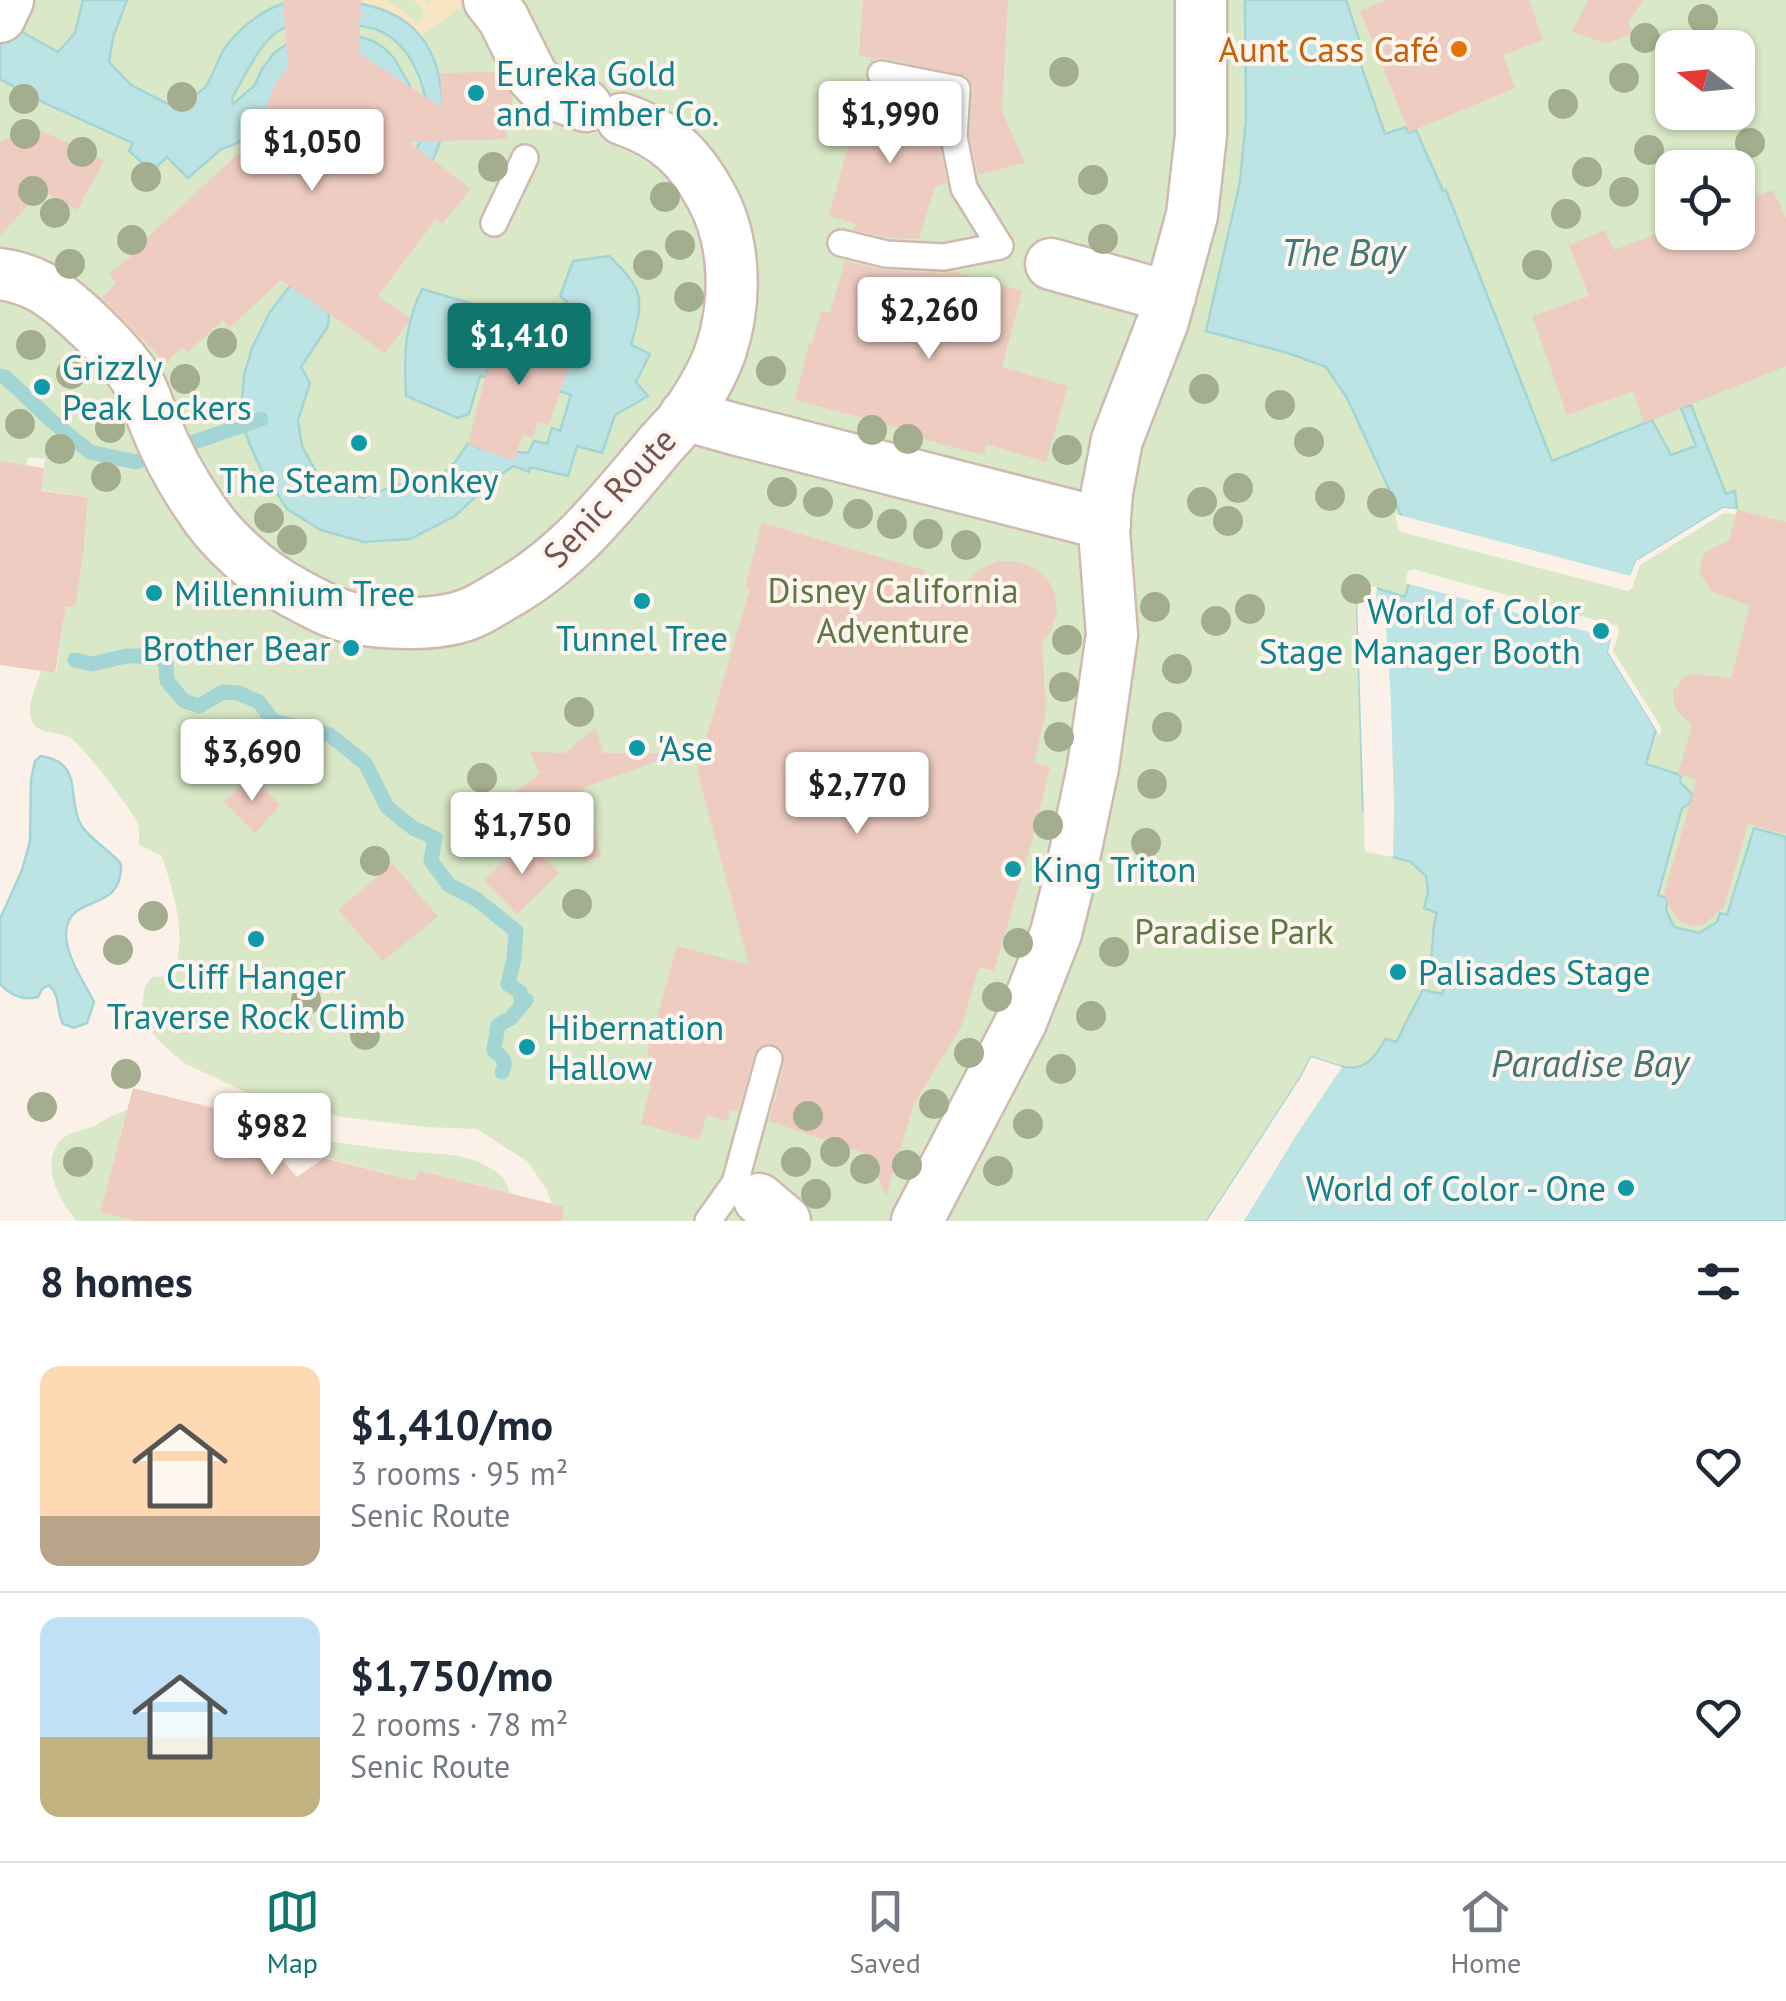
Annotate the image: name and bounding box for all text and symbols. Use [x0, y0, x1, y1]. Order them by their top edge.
place label: Aunt Cass Café [1218, 26, 1439, 72]
north arrow [1655, 30, 1755, 130]
map controls [1655, 30, 1755, 250]
marker: Aunt Cass Café [1448, 38, 1470, 60]
place label: Eureka Gold and Timber Co. [496, 50, 719, 136]
pin: $1,990 [809, 81, 971, 166]
marker: Eureka Gold and Timber Co. [465, 82, 487, 104]
text: $1,990 [841, 92, 939, 134]
pin: $1,050 [231, 109, 393, 194]
text: $1,050 [263, 120, 361, 162]
button: locate [1655, 150, 1755, 250]
water label: The Bay [1281, 227, 1407, 276]
pin: $2,260 [848, 277, 1010, 362]
text: $2,260 [880, 288, 978, 330]
pin: $1,410 [438, 303, 600, 388]
text: $1,410 [470, 314, 568, 356]
place label: Grizzly Peak Lockers [62, 344, 252, 430]
marker: Grizzly Peak Lockers [31, 376, 53, 398]
street label: Senic Route [532, 417, 686, 577]
marker: The Steam Donkey [348, 432, 370, 454]
place label: The Steam Donkey [219, 457, 499, 503]
park label: Disney California Adventure [767, 567, 1019, 653]
place label: Millennium Tree [174, 570, 415, 616]
marker: Millennium Tree [143, 582, 165, 604]
place label: World of Color Stage Manager Booth [1259, 588, 1581, 674]
marker: Tunnel Tree [631, 590, 653, 612]
place label: Tunnel Tree [556, 615, 728, 661]
marker: World of Color Stage Manager Booth [1590, 620, 1612, 642]
place label: Brother Bear [142, 625, 331, 671]
marker: Brother Bear [340, 637, 362, 659]
pin: $3,690 [171, 719, 333, 804]
place label: 'Ase [657, 725, 713, 771]
text: $3,690 [203, 730, 301, 772]
marker: 'Ase [626, 737, 648, 759]
pin: $2,770 [776, 752, 938, 837]
text: $2,770 [808, 763, 906, 805]
pin: $1,750 [441, 792, 603, 877]
text: $1,750 [473, 803, 571, 845]
place label: King Triton [1033, 846, 1196, 892]
marker: King Triton [1002, 858, 1024, 880]
park label: Paradise Park [1134, 908, 1334, 954]
marker: Cliff Hanger Traverse Rock Climb [245, 928, 267, 950]
place label: Palisades Stage [1418, 949, 1650, 995]
place label: Cliff Hanger Traverse Rock Climb [107, 953, 405, 1039]
marker: Palisades Stage [1387, 961, 1409, 983]
place label: Hibernation Hallow [547, 1004, 724, 1090]
marker: Hibernation Hallow [516, 1036, 538, 1058]
water label: Paradise Bay [1491, 1038, 1691, 1087]
pin: $982 [213, 1093, 331, 1178]
text: $982 [236, 1104, 308, 1146]
place label: World of Color - One [1306, 1165, 1606, 1211]
marker: World of Color - One [1615, 1177, 1637, 1199]
text: 8 homes [40, 1254, 193, 1309]
icon: filters [1691, 1254, 1746, 1309]
text: $1,410/mo [350, 1397, 553, 1452]
icon: home [120, 1406, 240, 1526]
icon: heart [1691, 1439, 1746, 1494]
text: 3 rooms · 95 m² [350, 1452, 568, 1494]
text: Senic Route [350, 1494, 510, 1536]
text: $1,750/mo [350, 1648, 553, 1703]
icon: home [120, 1657, 240, 1777]
icon: heart [1691, 1690, 1746, 1745]
text: 2 rooms · 78 m² [350, 1703, 568, 1745]
text: Senic Route [350, 1745, 510, 1787]
tab: Map [265, 1884, 320, 1981]
tab: Saved [849, 1884, 921, 1981]
tab: Home [1450, 1884, 1521, 1981]

